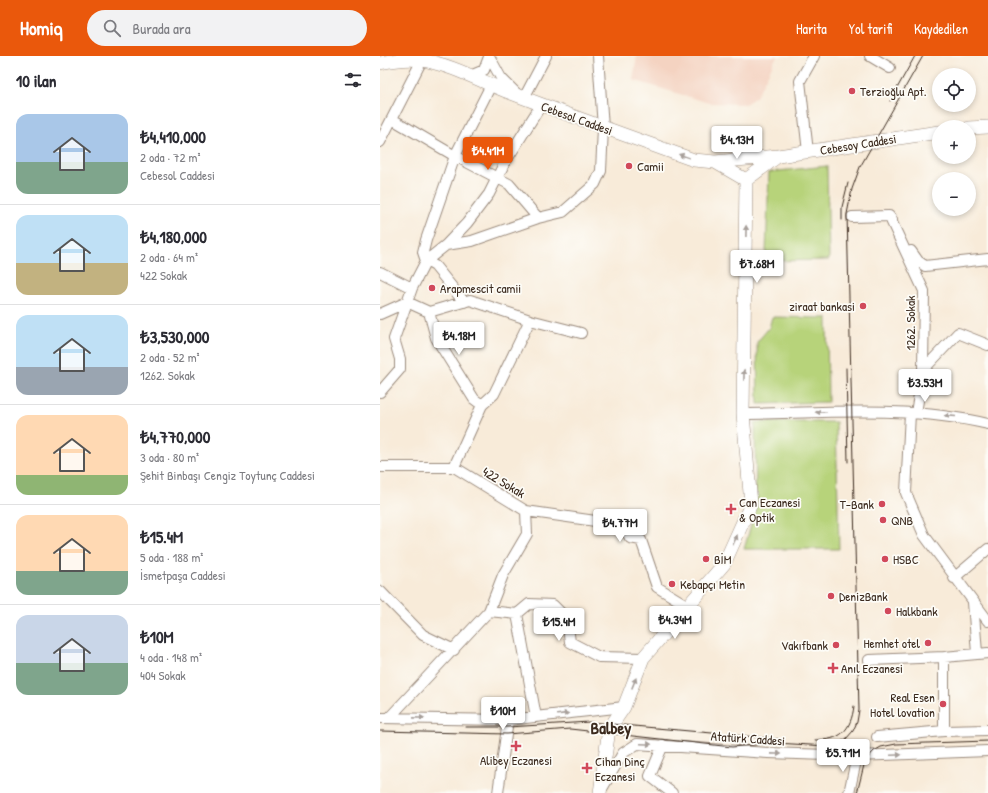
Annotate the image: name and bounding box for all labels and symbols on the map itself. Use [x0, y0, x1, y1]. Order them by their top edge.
place label: Terzioğlu Apt. [860, 82, 927, 100]
marker: Terzioğlu Apt. [847, 86, 857, 96]
street label: Cebesol Caddesi [539, 97, 615, 139]
pin: ₺4.13M [704, 126, 770, 160]
street label: Cebesoy Caddesi [819, 129, 897, 159]
pin: ₺4.41M [455, 137, 521, 171]
one-way arrow [677, 153, 689, 159]
place label: Camii [637, 157, 664, 175]
marker: Camii [624, 161, 634, 171]
one-way arrow [743, 224, 749, 237]
pin: ₺7.68M [724, 250, 790, 284]
place label: Arapmescit camii [440, 279, 521, 297]
marker: Arapmescit camii [427, 283, 437, 293]
street label: 1262. Sokak [901, 295, 919, 350]
place label: ziraat bankasi [789, 297, 855, 315]
marker: ziraat bankasi [858, 301, 868, 311]
pin: ₺4.18M [426, 322, 492, 356]
one-way arrow [741, 368, 747, 381]
pin: ₺3.53M [892, 369, 958, 403]
one-way arrow [814, 409, 827, 415]
one-way arrow [944, 413, 956, 419]
street label: 422 Sokak [479, 462, 529, 502]
place label: Can Eczanesi & Optik [739, 493, 801, 526]
place label: T-Bank [840, 495, 875, 513]
marker: T-Bank [877, 499, 887, 509]
marker: Can Eczanesi & Optik [726, 504, 736, 514]
pin: ₺4.77M [587, 509, 653, 543]
place label: QNB [891, 511, 913, 529]
marker: QNB [878, 515, 888, 525]
one-way arrow [732, 534, 738, 546]
place label: BİM [714, 550, 732, 568]
place label: HSBC [893, 550, 919, 568]
marker: BİM [701, 554, 711, 564]
marker: HSBC [880, 554, 890, 564]
place label: Kebapçı Metin [680, 575, 745, 593]
marker: Kebapçı Metin [667, 579, 677, 589]
place label: DenizBank [839, 587, 888, 605]
marker: DenizBank [826, 591, 836, 601]
place label: Halkbank [896, 602, 938, 620]
pin: ₺4.34M [642, 606, 708, 640]
marker: Halkbank [883, 606, 893, 616]
pin: ₺15.4M [526, 608, 592, 642]
place label: Hemhet otel [863, 634, 921, 652]
place label: Vakıfbank [781, 636, 829, 654]
marker: Hemhet otel [923, 638, 933, 648]
marker: Vakıfbank [831, 640, 841, 650]
place label: Anıl Eczanesi [841, 659, 903, 677]
marker: Anıl Eczanesi [828, 663, 838, 673]
one-way arrow [631, 676, 637, 688]
place label: Real Esen Hotel lovation [870, 688, 935, 721]
pin: ₺10M [479, 697, 527, 731]
marker: Real Esen Hotel lovation [938, 699, 948, 709]
one-way arrow [557, 711, 569, 717]
one-way arrow [413, 715, 425, 722]
district label: Balbey [591, 716, 632, 740]
street label: Atatürk Caddesi [710, 726, 786, 750]
pin: ₺5.71M [810, 739, 876, 773]
marker: Alibey Eczanesi [511, 741, 521, 751]
one-way arrow [640, 741, 653, 747]
one-way arrow [770, 750, 782, 757]
place label: Alibey Eczanesi [480, 751, 552, 769]
one-way arrow [890, 751, 902, 758]
place label: Cihan Dinç Eczanesi [595, 752, 644, 785]
marker: Cihan Dinç Eczanesi [582, 763, 592, 773]

